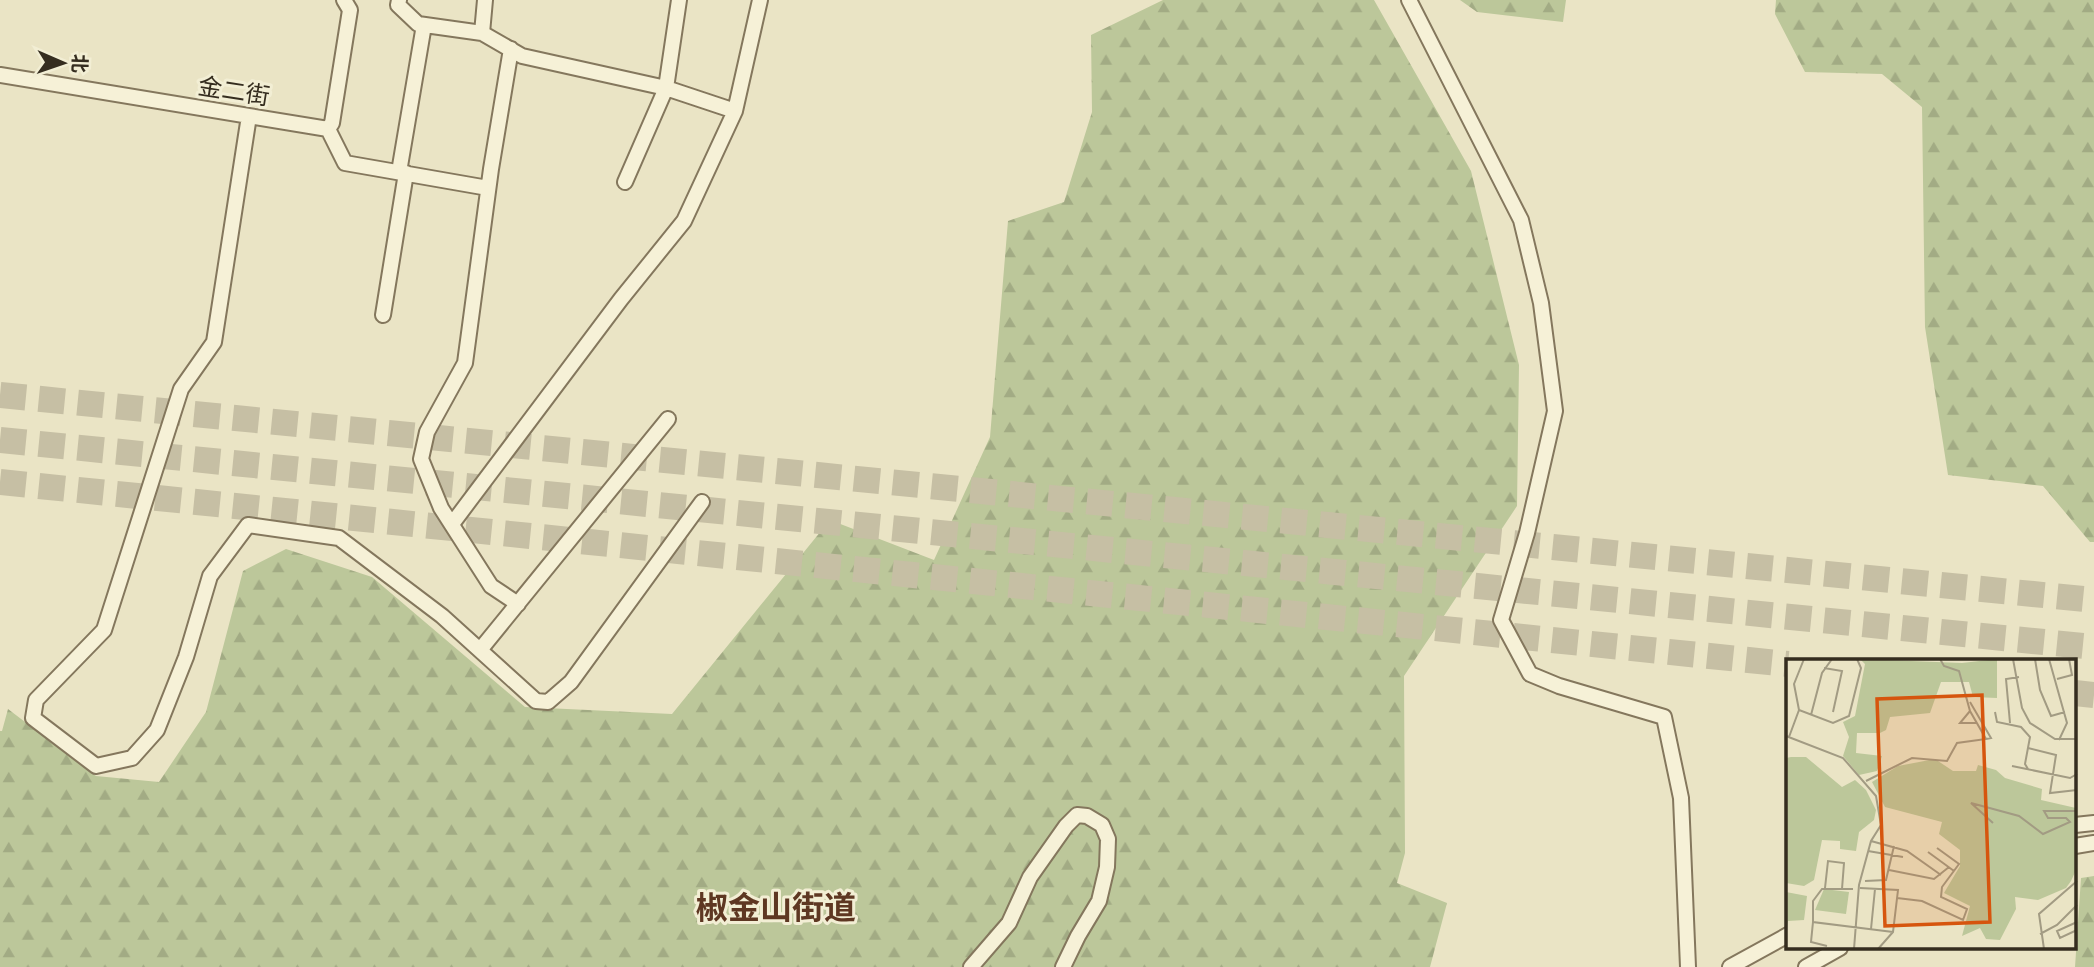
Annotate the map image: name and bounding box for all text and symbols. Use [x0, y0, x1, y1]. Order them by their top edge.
north arrow [28, 28, 98, 98]
text: 北 [69, 54, 90, 73]
street label: 金二街 [196, 72, 272, 110]
inset map [1786, 659, 2076, 950]
district label: 椒金山街道 [696, 890, 856, 926]

